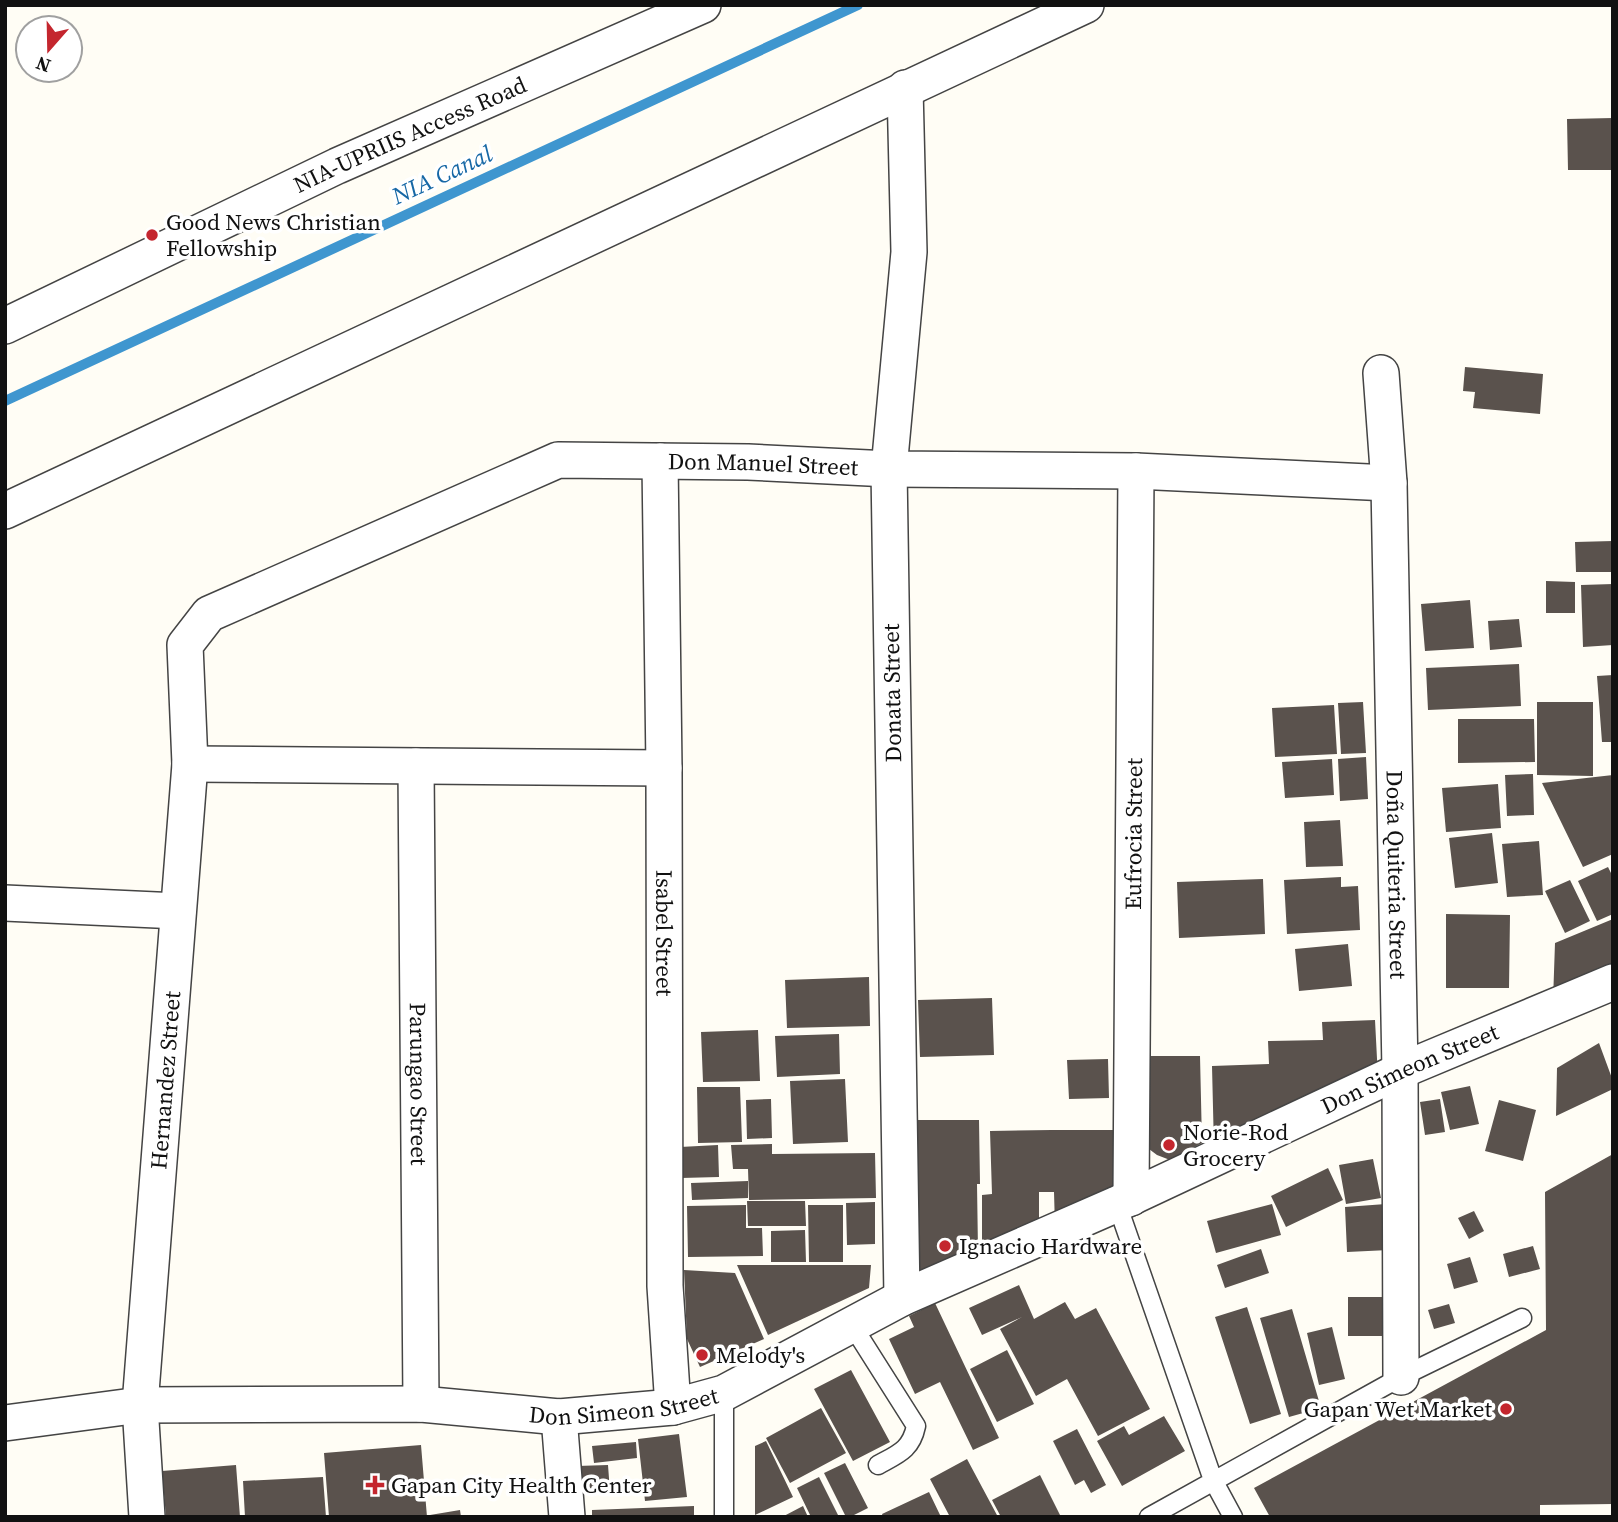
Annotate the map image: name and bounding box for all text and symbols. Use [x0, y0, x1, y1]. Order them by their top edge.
north arrow [14, 14, 84, 84]
text: N [32, 50, 54, 80]
street label: NIA-UPRIIS Access Road [288, 69, 532, 201]
water label: NIA Canal [385, 137, 498, 213]
place label: Good News Christian Fellowship [166, 206, 381, 264]
marker: Good News Christian Fellowship [144, 227, 160, 243]
street label: Don Manuel Street [668, 445, 859, 483]
street label: Donata Street [875, 623, 909, 763]
street label: Eufrocia Street [1117, 757, 1150, 910]
street label: Doña Quiteria Street [1378, 770, 1414, 980]
street label: Isabel Street [648, 870, 680, 997]
street label: Hernandez Street [142, 989, 188, 1171]
street label: Parungao Street [402, 1002, 435, 1166]
street label: Don Simeon Street [1316, 1015, 1504, 1122]
place label: Norie-Rod Grocery [1183, 1116, 1288, 1174]
marker: Norie-Rod Grocery [1161, 1137, 1177, 1153]
place label: Ignacio Hardware [959, 1230, 1142, 1262]
marker: Ignacio Hardware [937, 1238, 953, 1254]
place label: Melody's [716, 1339, 805, 1371]
marker: Melody's [694, 1347, 710, 1363]
street label: Don Simeon Street [527, 1379, 722, 1433]
place label: Gapan Wet Market [1304, 1393, 1493, 1425]
marker: Gapan Wet Market [1498, 1401, 1514, 1417]
place label: Gapan City Health Center [391, 1469, 652, 1501]
marker: Gapan City Health Center [365, 1475, 385, 1495]

